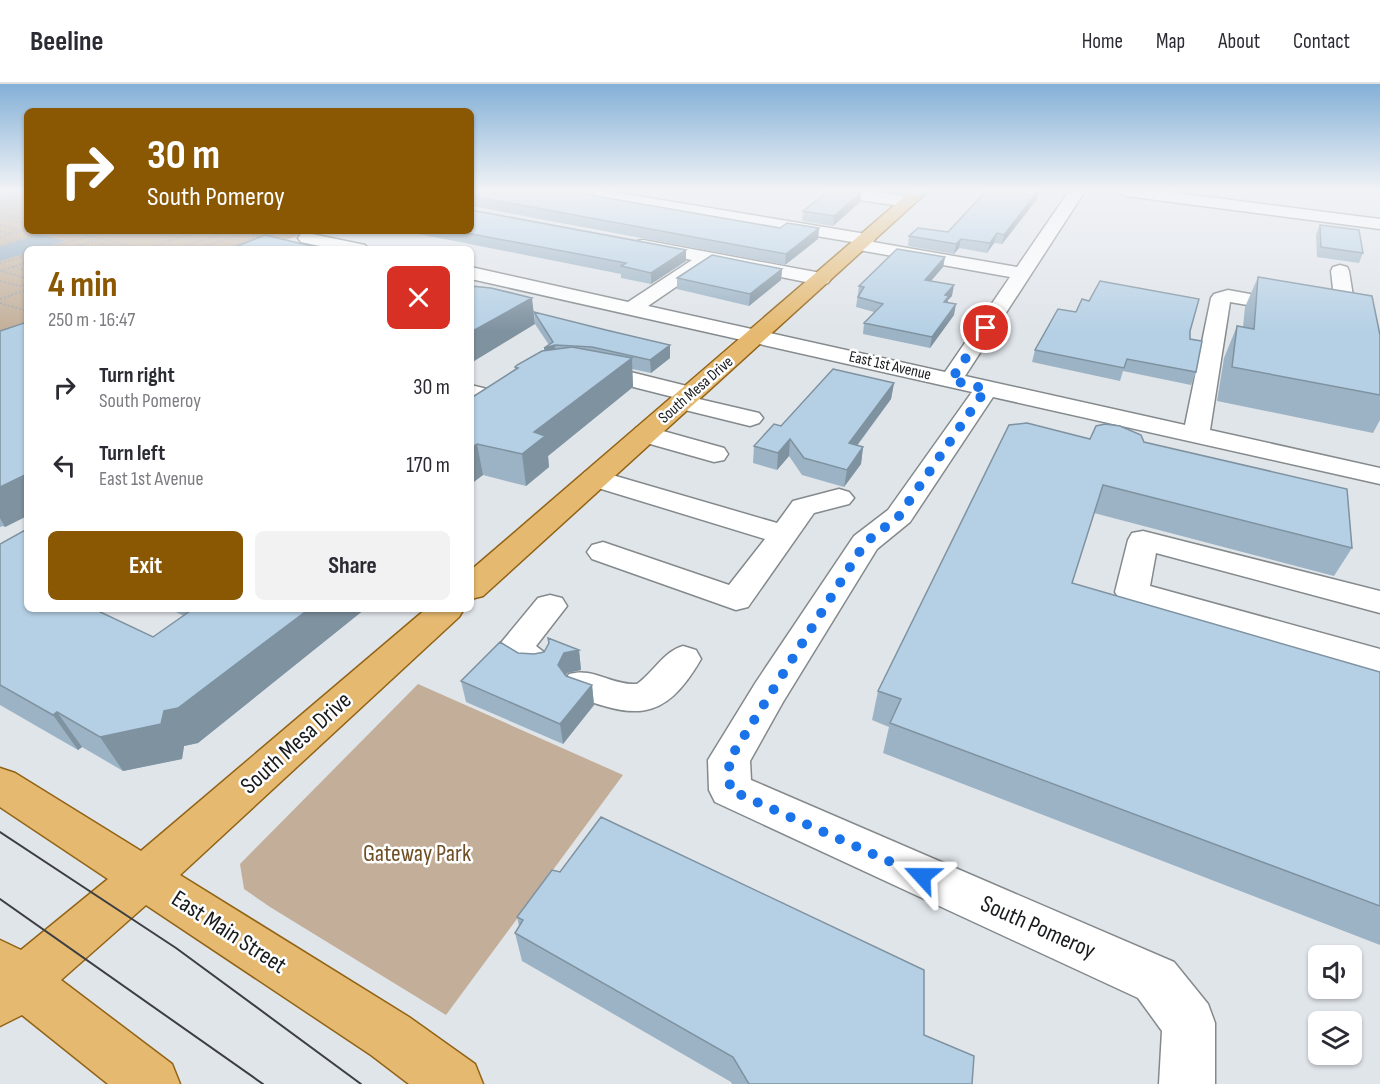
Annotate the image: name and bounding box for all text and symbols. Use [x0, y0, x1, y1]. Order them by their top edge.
text: Beeline [30, 25, 103, 58]
text: Home [1082, 29, 1123, 54]
text: Map [1156, 29, 1185, 54]
text: About [1218, 29, 1260, 54]
text: Contact [1293, 29, 1350, 54]
text: 30 m [147, 130, 220, 181]
icon: right [48, 132, 126, 210]
text: South Pomeroy [147, 181, 285, 213]
text: 4 min [48, 264, 118, 307]
button: close [387, 266, 450, 329]
pin [960, 302, 1011, 353]
text: 250 m · 16:47 [48, 308, 135, 332]
icon: arrive [969, 311, 1002, 344]
street label: East 1st Avenue [847, 347, 933, 385]
street label: South Mesa Drive [655, 352, 737, 428]
text: Turn right [99, 362, 175, 389]
icon: right [48, 371, 81, 404]
text: 30 m [413, 374, 450, 401]
text: South Pomeroy [99, 389, 201, 413]
text: Turn left [99, 440, 165, 467]
icon: left [48, 449, 81, 482]
text: 170 m [406, 452, 450, 479]
text: East 1st Avenue [99, 467, 203, 491]
button: Exit [48, 531, 243, 600]
button: Share [255, 531, 450, 600]
street label: South Mesa Drive [235, 686, 357, 800]
park label: Gateway Park [363, 839, 471, 868]
position arrow [890, 844, 954, 908]
street label: East Main Street [166, 884, 292, 980]
street label: South Pomeroy [976, 889, 1100, 965]
map controls [1308, 945, 1362, 1065]
button: sound [1308, 945, 1362, 999]
button: layers [1308, 1011, 1362, 1065]

